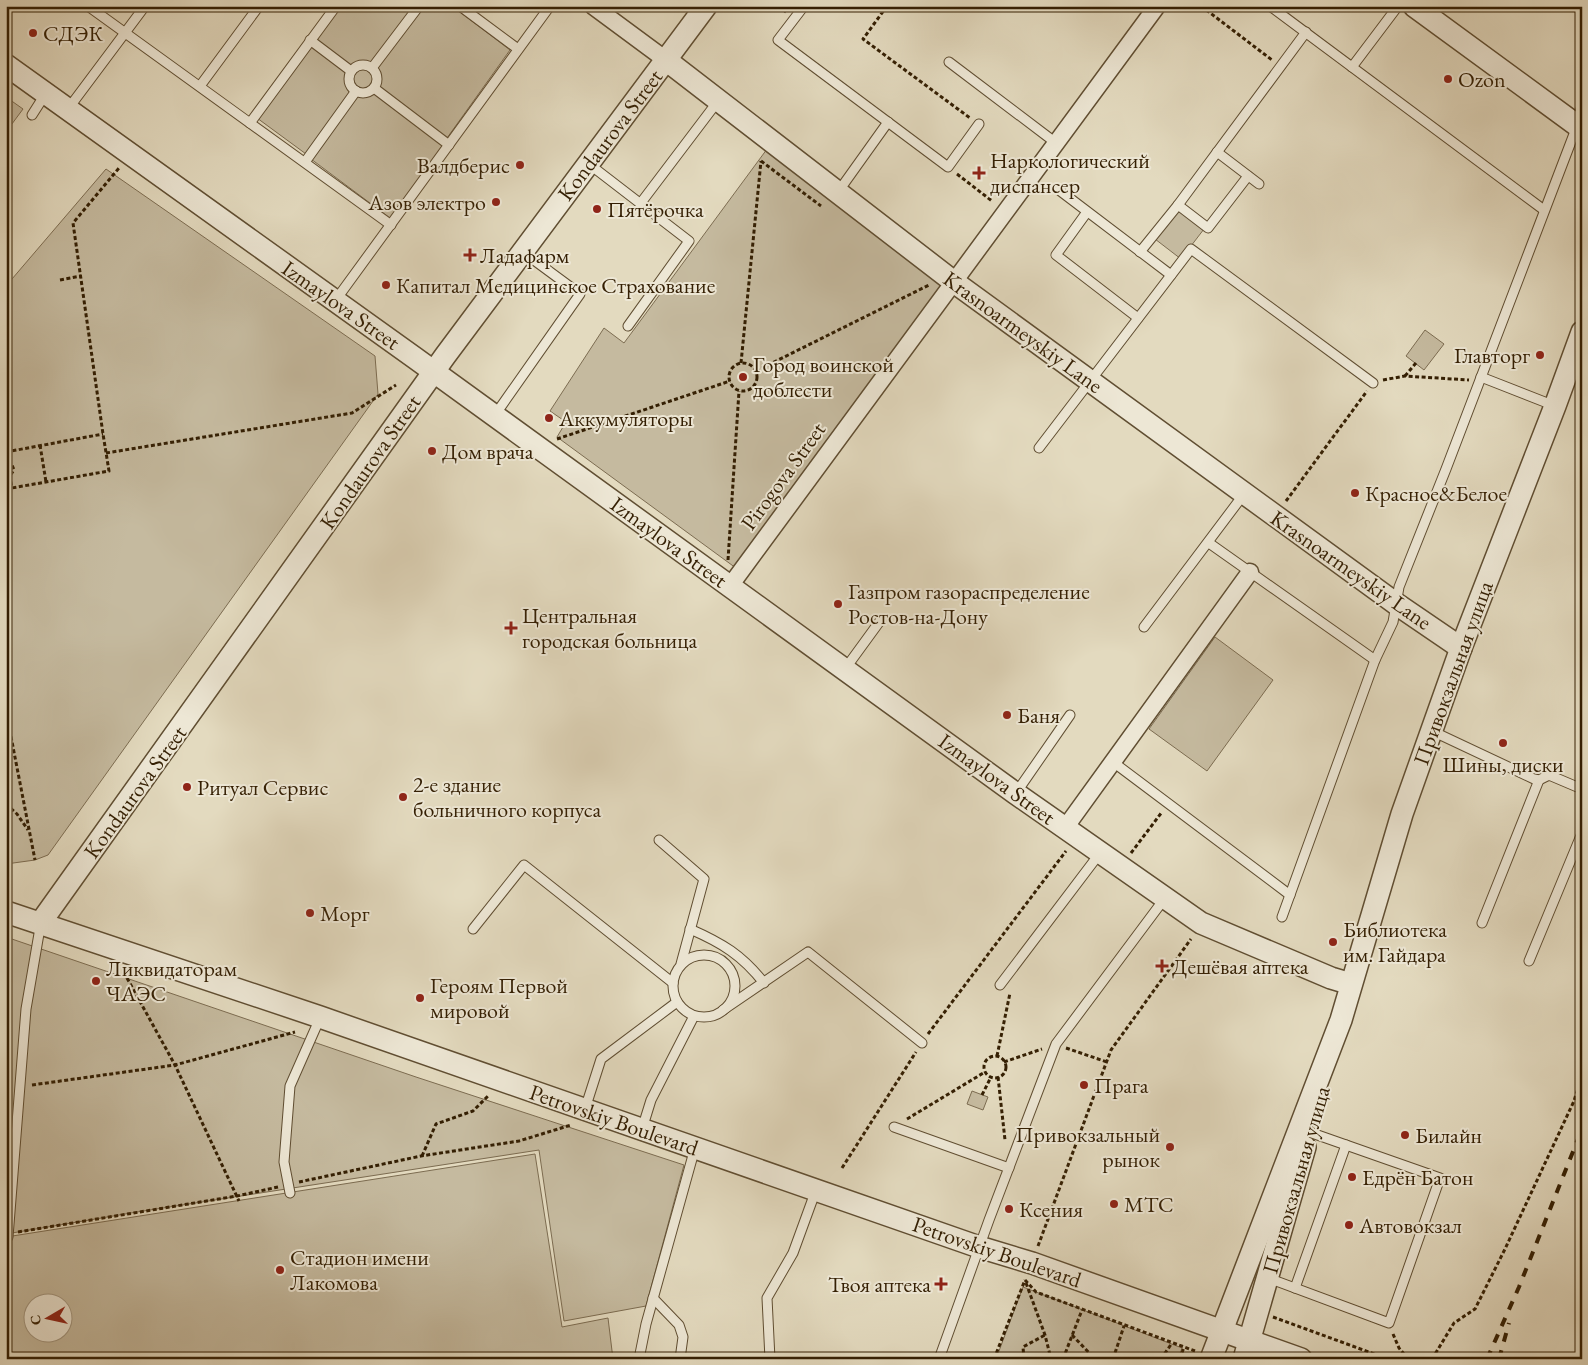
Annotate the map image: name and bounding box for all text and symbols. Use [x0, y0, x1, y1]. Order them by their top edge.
place label: СДЭК [43, 19, 103, 48]
marker: СДЭК [27, 27, 39, 39]
street label: Kondaurova Street [551, 63, 669, 207]
place label: Ozon [1458, 65, 1506, 94]
marker: Ozon [1442, 73, 1454, 85]
place label: Наркологический диспансер [990, 146, 1150, 200]
place label: Валдберис [417, 151, 510, 180]
marker: Валдберис [514, 159, 526, 171]
marker: Наркологический диспансер [972, 166, 986, 180]
place label: Азов электро [367, 188, 486, 217]
place label: Пятёрочка [607, 195, 704, 224]
marker: Азов электро [490, 196, 502, 208]
marker: Пятёрочка [591, 203, 603, 215]
place label: Ладафарм [480, 241, 570, 270]
marker: Ладафарм [464, 249, 476, 261]
street label: Izmaylova Street [276, 254, 406, 356]
street label: Krasnoarmeyskiy Lane [937, 264, 1109, 400]
place label: Капитал Медицинское Страхование [396, 271, 716, 300]
marker: Капитал Медицинское Страхование [380, 279, 392, 291]
place label: Главторг [1454, 341, 1530, 370]
marker: Главторг [1534, 349, 1546, 361]
place label: Город воинской доблести [753, 350, 894, 404]
marker: Город воинской доблести [737, 371, 749, 383]
street label: Kondaurova Street [313, 389, 427, 535]
place label: Аккумуляторы [558, 404, 693, 433]
marker: Аккумуляторы [543, 412, 555, 424]
street label: Pirogova Street [734, 416, 832, 536]
place label: Дом врача [442, 437, 534, 466]
marker: Дом врача [426, 445, 438, 457]
place label: Красное&Белое [1365, 479, 1507, 508]
marker: Красное&Белое [1349, 487, 1361, 499]
street label: Izmaylova Street [605, 490, 733, 594]
street label: Krasnoarmeyskiy Lane [1265, 504, 1438, 637]
place label: Газпром газораспределение Ростов-на-Дону [848, 577, 1090, 631]
street label: Привокзальная улица [1406, 577, 1500, 769]
marker: Газпром газораспределение Ростов-на-Дону [832, 598, 844, 610]
place label: Центральная городская больница [522, 601, 698, 655]
marker: Центральная городская больница [504, 621, 518, 635]
place label: Баня [1017, 701, 1060, 730]
marker: Баня [1001, 709, 1013, 721]
street label: Kondaurova Street [77, 720, 193, 864]
street label: Izmaylova Street [933, 727, 1061, 831]
marker: Шины, диски [1497, 737, 1509, 749]
place label: Шины, диски [1442, 750, 1564, 779]
place label: 2-е здание больничного корпуса [413, 770, 601, 824]
place label: Ритуал Сервис [197, 773, 328, 802]
marker: Ритуал Сервис [181, 781, 193, 793]
marker: 2-е здание больничного корпуса [397, 791, 409, 803]
place label: Морг [320, 899, 370, 928]
marker: Морг [304, 907, 316, 919]
place label: Библиотека им. Гайдара [1343, 915, 1447, 969]
marker: Библиотека им. Гайдара [1327, 936, 1339, 948]
place label: Дешёвая аптека [1172, 952, 1309, 981]
place label: Ликвидаторам ЧАЭС [106, 954, 237, 1008]
marker: Дешёвая аптека [1156, 960, 1168, 972]
place label: Героям Первой мировой [430, 971, 568, 1025]
marker: Ликвидаторам ЧАЭС [90, 975, 102, 987]
marker: Героям Первой мировой [414, 992, 426, 1004]
place label: Прага [1094, 1071, 1149, 1100]
street label: Petrovskiy Boulevard [526, 1078, 703, 1163]
marker: Прага [1078, 1079, 1090, 1091]
street label: Привокзальная улица [1255, 1083, 1337, 1277]
place label: Привокзальный рынок [1015, 1120, 1160, 1174]
place label: Билайн [1415, 1121, 1482, 1150]
marker: Билайн [1399, 1129, 1411, 1141]
marker: Привокзальный рынок [1164, 1141, 1176, 1153]
place label: Едрён Батон [1362, 1163, 1473, 1192]
marker: Едрён Батон [1346, 1171, 1358, 1183]
place label: МТС [1124, 1190, 1174, 1219]
place label: Ксения [1019, 1195, 1083, 1224]
marker: МТС [1108, 1198, 1120, 1210]
marker: Ксения [1003, 1203, 1015, 1215]
street label: Petrovskiy Boulevard [909, 1210, 1086, 1295]
place label: Автовокзал [1358, 1211, 1462, 1240]
marker: Автовокзал [1343, 1219, 1355, 1231]
place label: Стадион имени Лакомова [290, 1243, 429, 1297]
marker: Стадион имени Лакомова [274, 1264, 286, 1276]
place label: Твоя аптека [828, 1270, 931, 1299]
marker: Твоя аптека [935, 1278, 947, 1290]
north arrow [22, 1292, 72, 1342]
text: С [25, 1314, 45, 1326]

